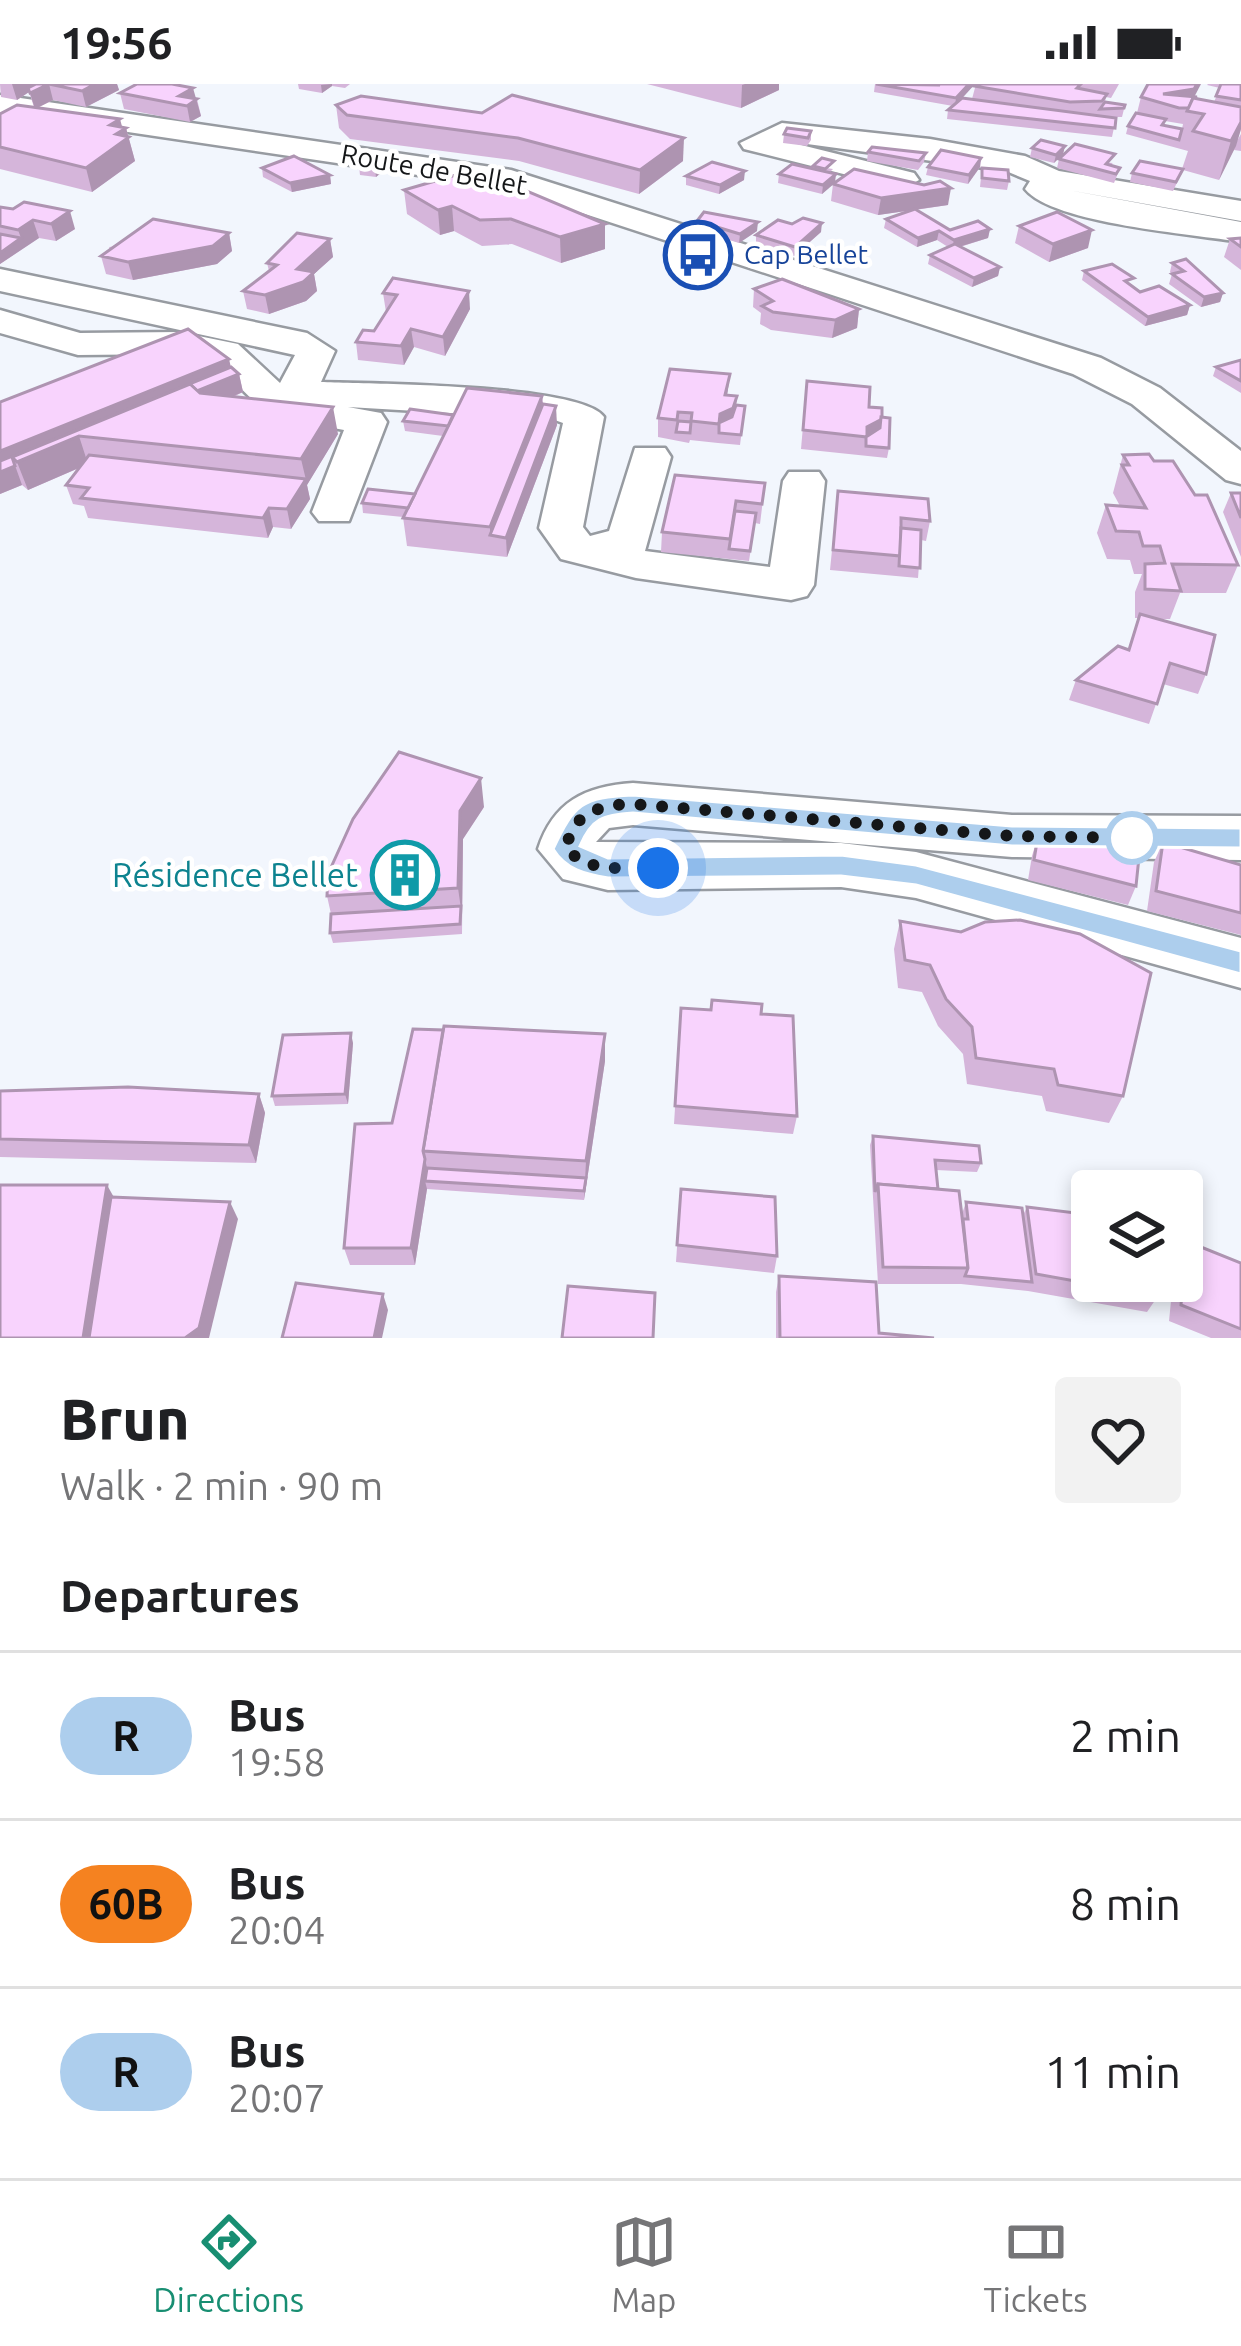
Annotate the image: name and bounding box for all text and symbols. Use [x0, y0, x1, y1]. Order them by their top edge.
text: 19:56 [60, 17, 173, 68]
street label: Route de Bellet [339, 138, 530, 200]
bus stop icon: Cap Bellet [663, 220, 733, 290]
place label: Cap Bellet [744, 239, 869, 269]
unlabelled marker [1107, 813, 1157, 863]
your location [628, 838, 688, 898]
building icon: Résidence Bellet [370, 840, 440, 910]
place label: Résidence Bellet [112, 856, 358, 893]
map controls [1071, 1170, 1203, 1302]
button: layers [1071, 1170, 1203, 1302]
button: heart [1055, 1377, 1181, 1503]
text: Brun [60, 1387, 190, 1451]
text: Walk · 2 min · 90 m [60, 1464, 383, 1507]
text: Departures [60, 1570, 300, 1621]
text: Bus [228, 1689, 305, 1740]
text: 2 min [1070, 1710, 1181, 1761]
text: R [112, 1712, 140, 1759]
text: 19:58 [228, 1740, 326, 1783]
text: Bus [228, 1857, 305, 1908]
text: 8 min [1070, 1878, 1181, 1929]
text: 60B [88, 1880, 164, 1927]
text: 20:04 [228, 1908, 326, 1951]
text: Bus [228, 2025, 305, 2076]
text: 11 min [1044, 2046, 1181, 2097]
text: R [112, 2048, 140, 2095]
text: 20:07 [228, 2076, 326, 2119]
tab: Directions [153, 2209, 304, 2318]
tab: Map [611, 2209, 677, 2318]
tab: Tickets [984, 2209, 1088, 2318]

